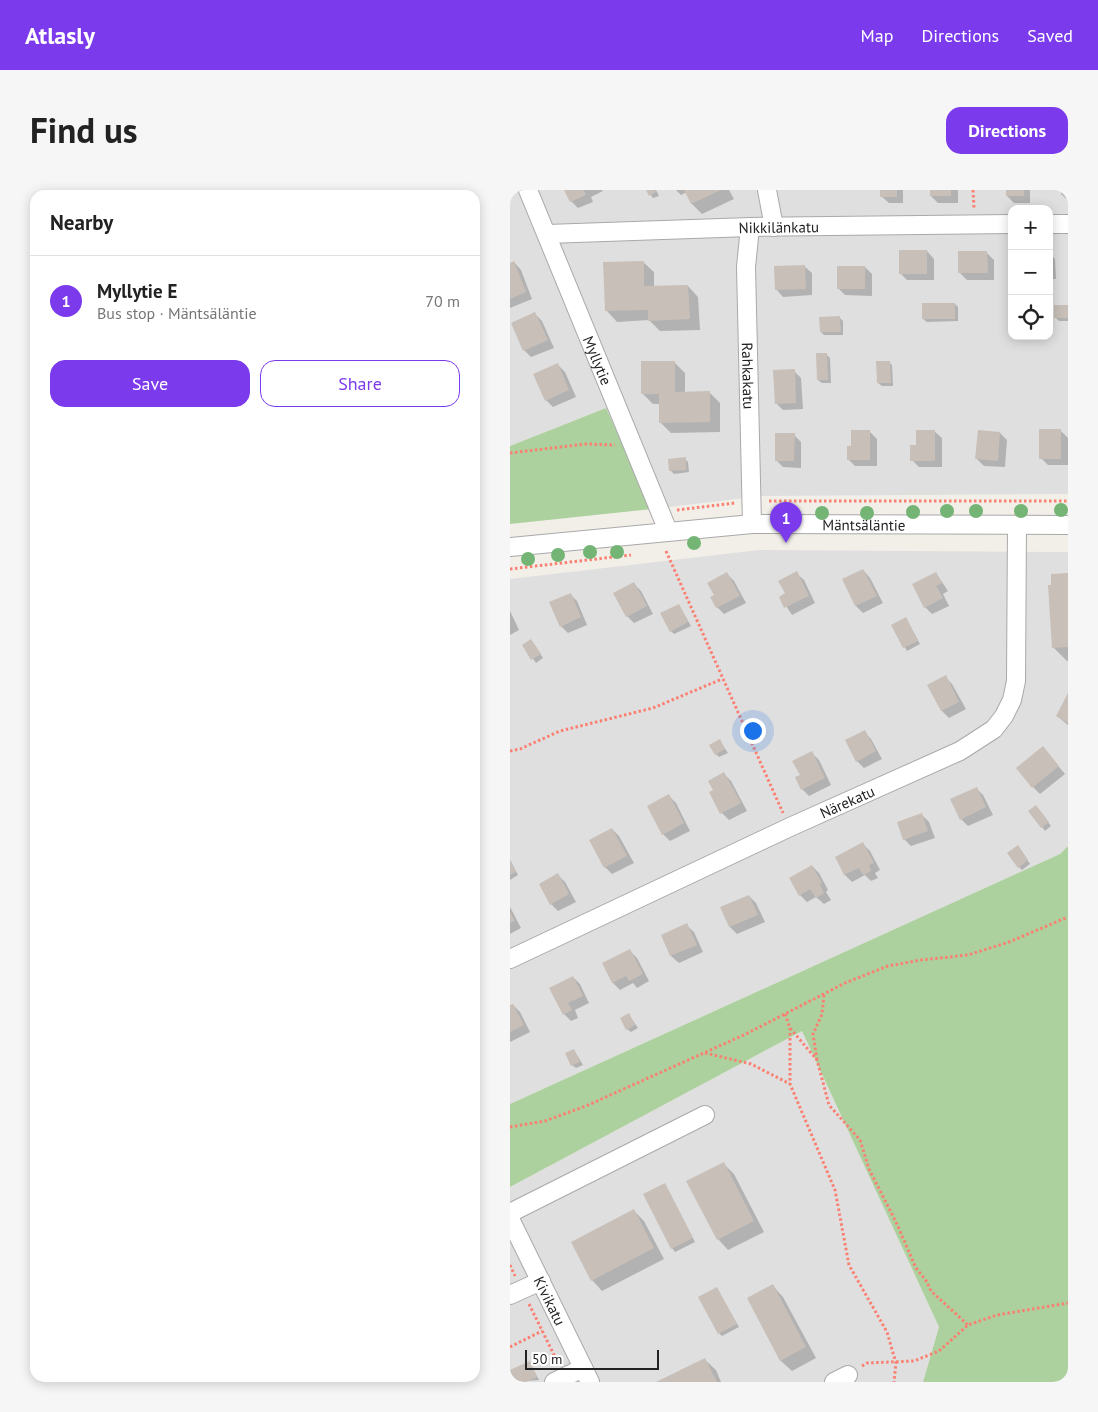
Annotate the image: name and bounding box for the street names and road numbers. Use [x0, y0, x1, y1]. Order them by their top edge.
street label: Nikkilänkatu [738, 217, 819, 237]
street label: Myllytie [579, 333, 616, 388]
street label: Rahkakatu [738, 342, 759, 409]
street label: Mäntsäläntie [822, 515, 906, 534]
street label: Närekatu [817, 781, 877, 822]
street label: Kivikatu [530, 1273, 570, 1328]

